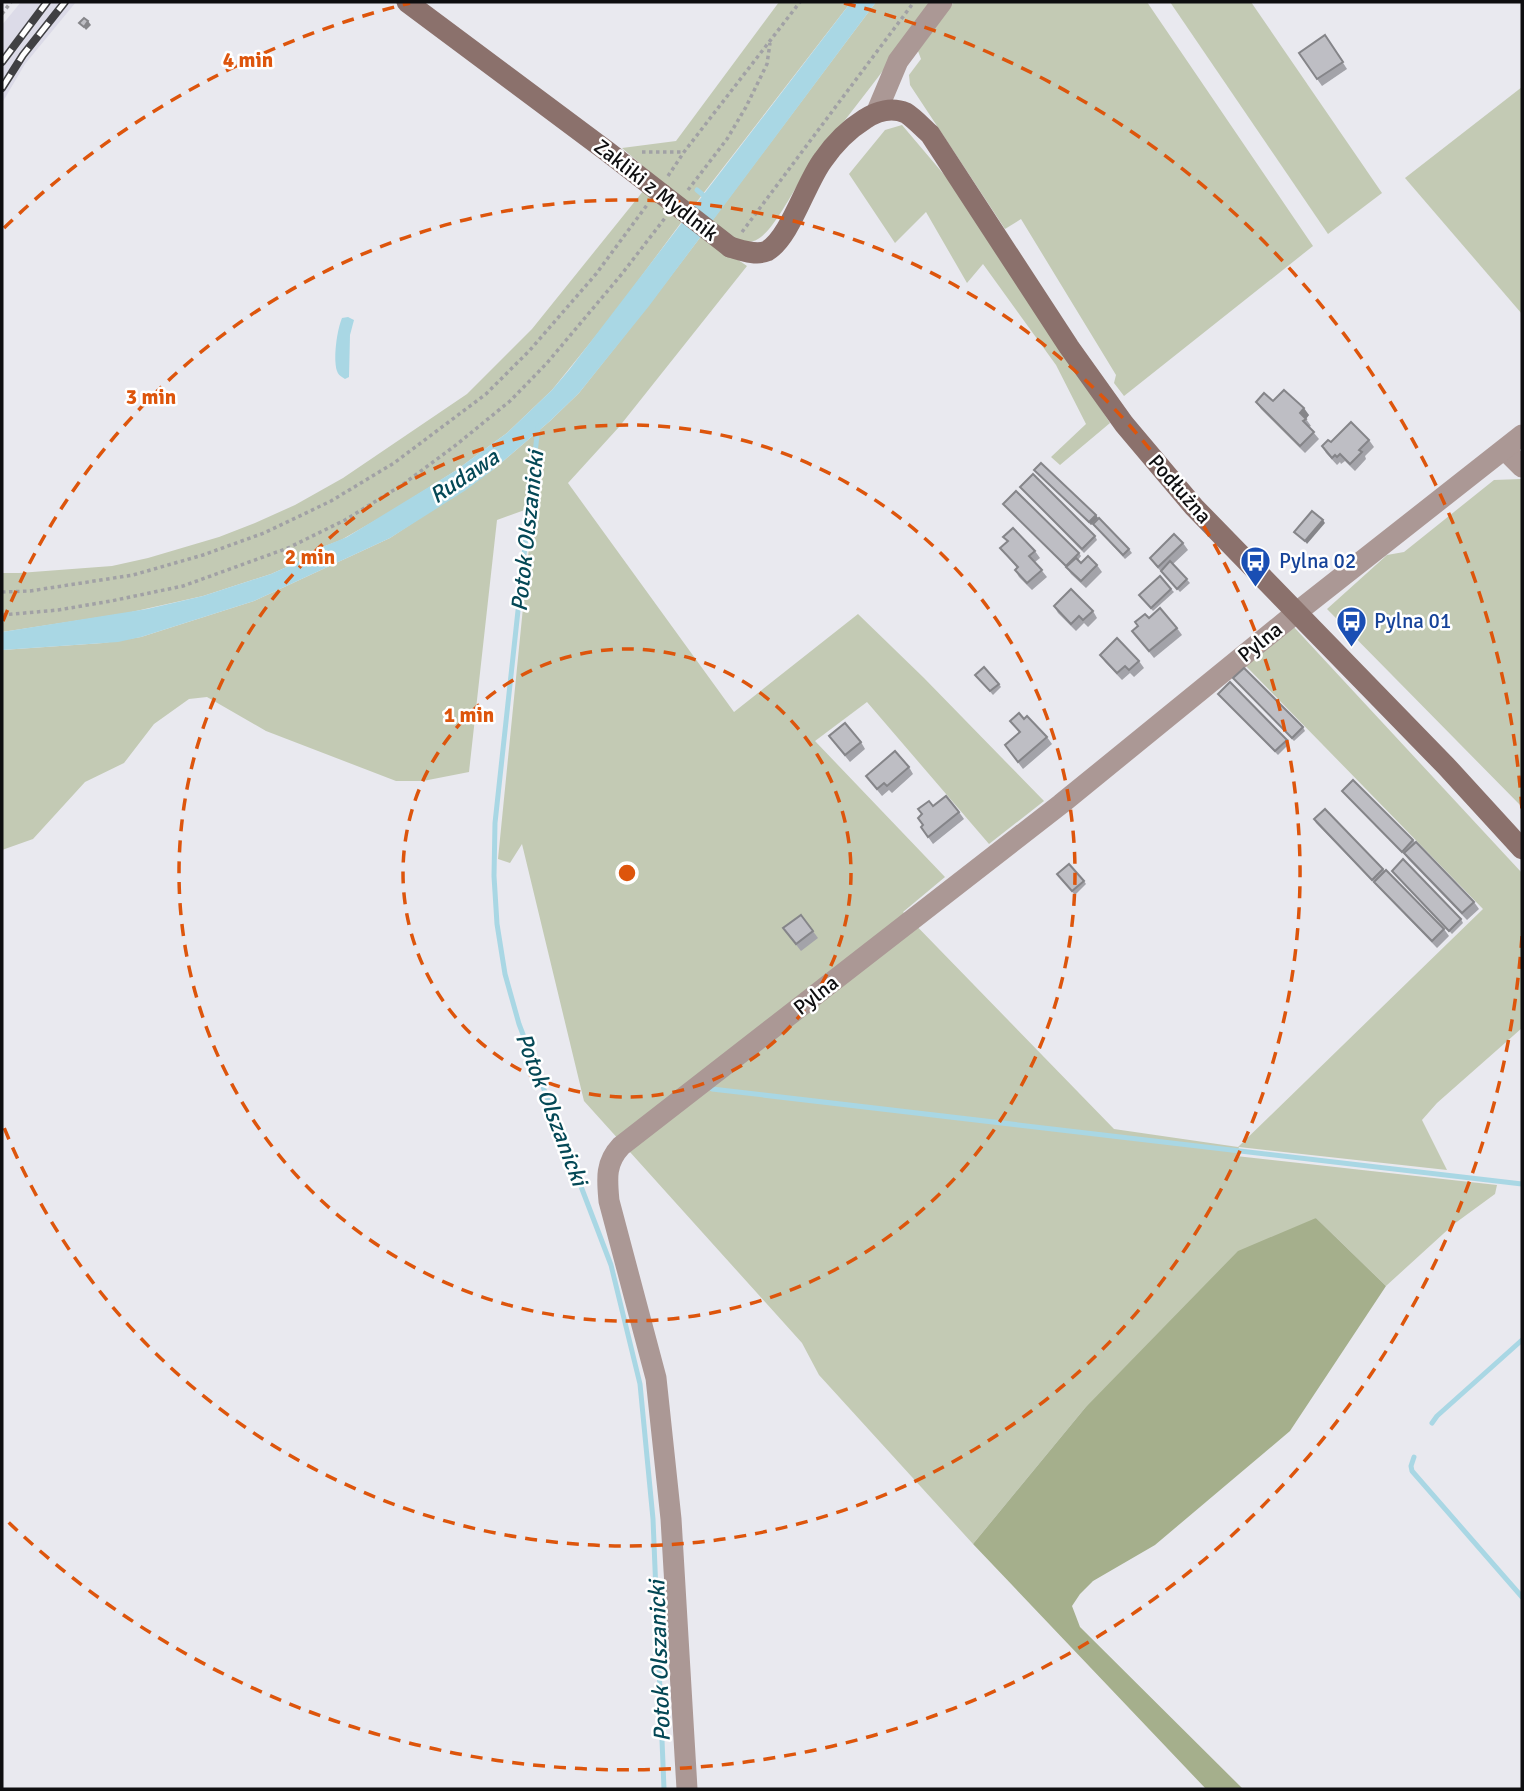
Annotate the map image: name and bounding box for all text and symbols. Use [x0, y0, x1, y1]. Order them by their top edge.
text: 4 min [223, 47, 273, 73]
street label: Zakliki z Mydlnik [589, 133, 724, 247]
text: 3 min [126, 384, 176, 410]
water label: Rudawa [424, 442, 506, 510]
water label: Potok Olszanicki [505, 446, 551, 613]
street label: Podłużna [1143, 449, 1217, 529]
text: 2 min [285, 544, 335, 570]
bus stop icon: Pylna 02 [1239, 544, 1273, 588]
place label: Pylna 02 [1279, 548, 1356, 574]
bus stop icon: Pylna 01 [1334, 604, 1368, 648]
place label: Pylna 01 [1374, 608, 1451, 634]
street label: Pylna [1232, 616, 1288, 668]
text: 1 min [444, 702, 494, 728]
centre of rings [615, 861, 639, 885]
street label: Pylna [788, 969, 844, 1021]
water label: Potok Olszanicki [509, 1029, 595, 1192]
water label: Potok Olszanicki [642, 1577, 677, 1742]

